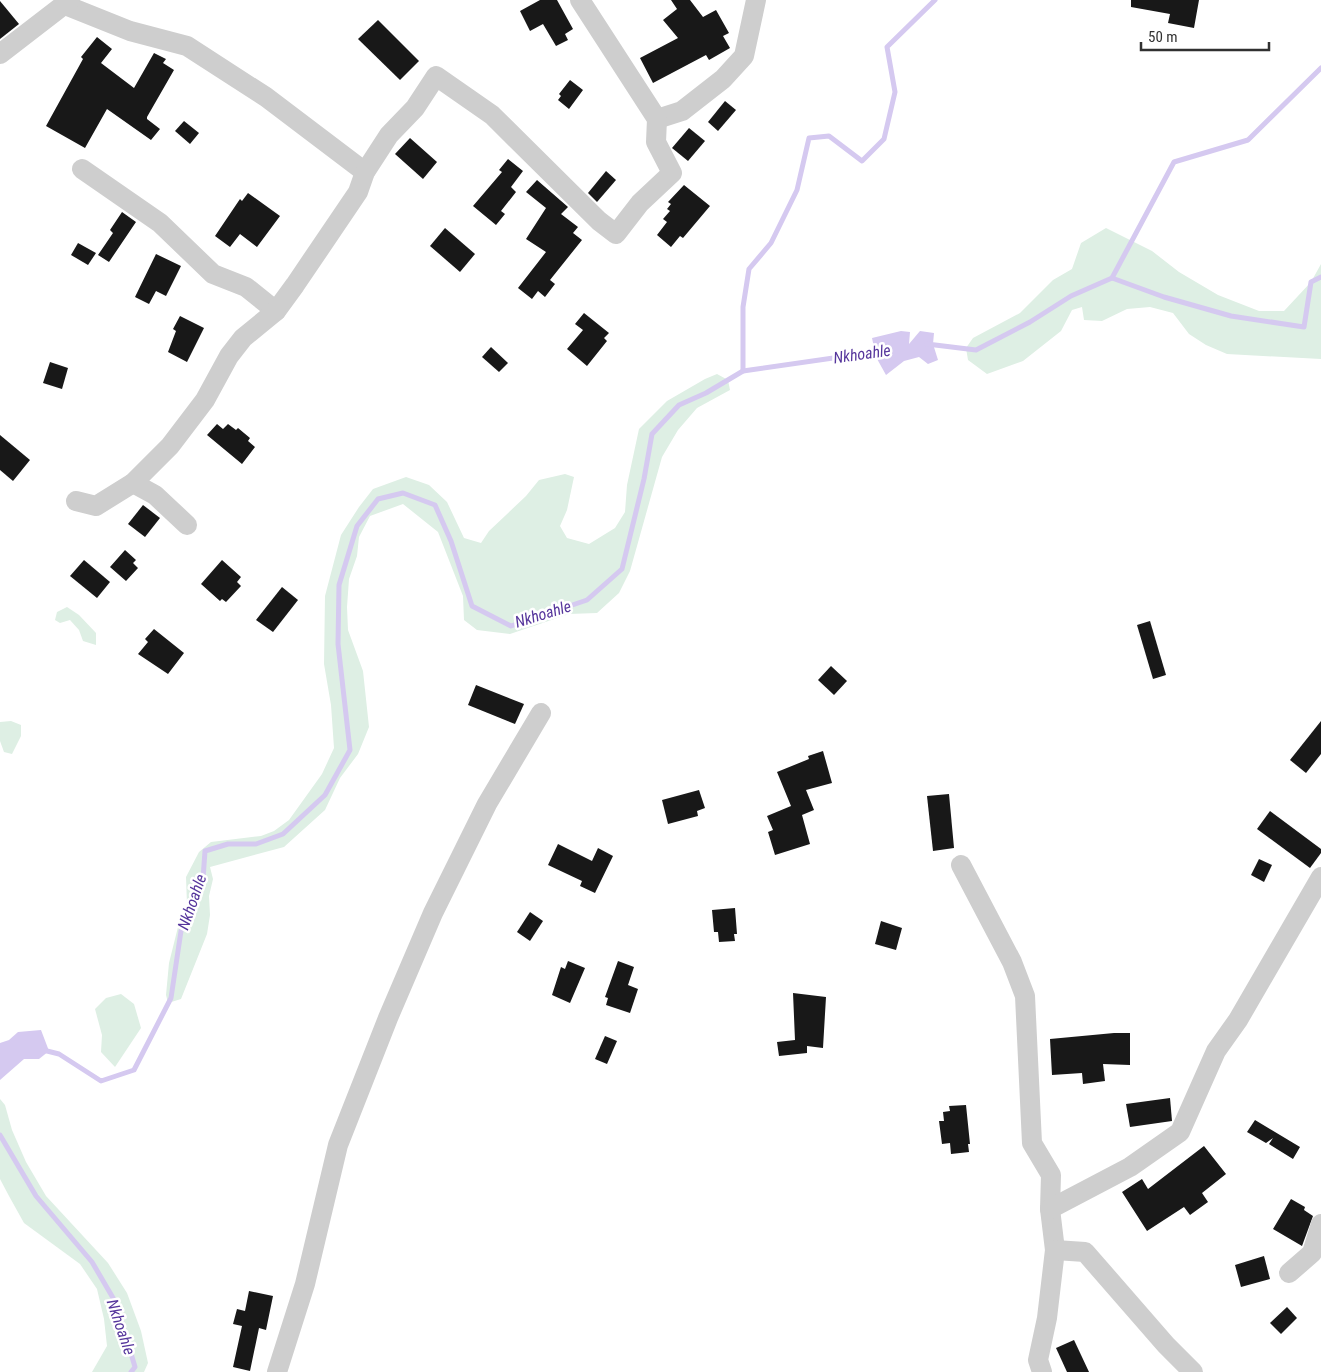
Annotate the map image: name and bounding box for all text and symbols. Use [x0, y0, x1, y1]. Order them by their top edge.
scale bar [1141, 20, 1268, 52]
text: 50 m [1148, 28, 1178, 46]
water label: Nkhoahle [832, 341, 892, 367]
water label: Nkhoahle [513, 596, 573, 632]
water label: Nkhoahle [174, 872, 210, 932]
water label: Nkhoahle [103, 1297, 139, 1357]

